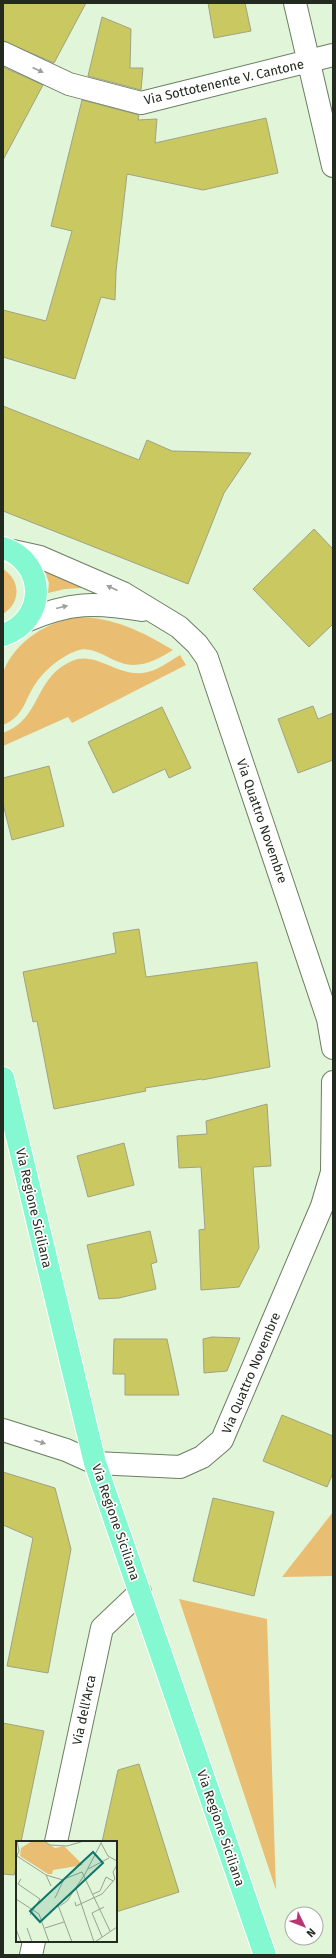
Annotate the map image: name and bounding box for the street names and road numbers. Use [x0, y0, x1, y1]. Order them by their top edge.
street label: Via Sottotenente V. Cantone [143, 56, 305, 108]
street label: Via Quattro Novembre [234, 757, 290, 885]
street label: Via Regione Siciliana [13, 1147, 55, 1269]
street label: Via Quattro Novembre [219, 1310, 283, 1436]
street label: Via Regione Siciliana [89, 1462, 143, 1582]
street label: Via dell'Arca [69, 1674, 99, 1746]
street label: Via Regione Siciliana [194, 1768, 248, 1888]

